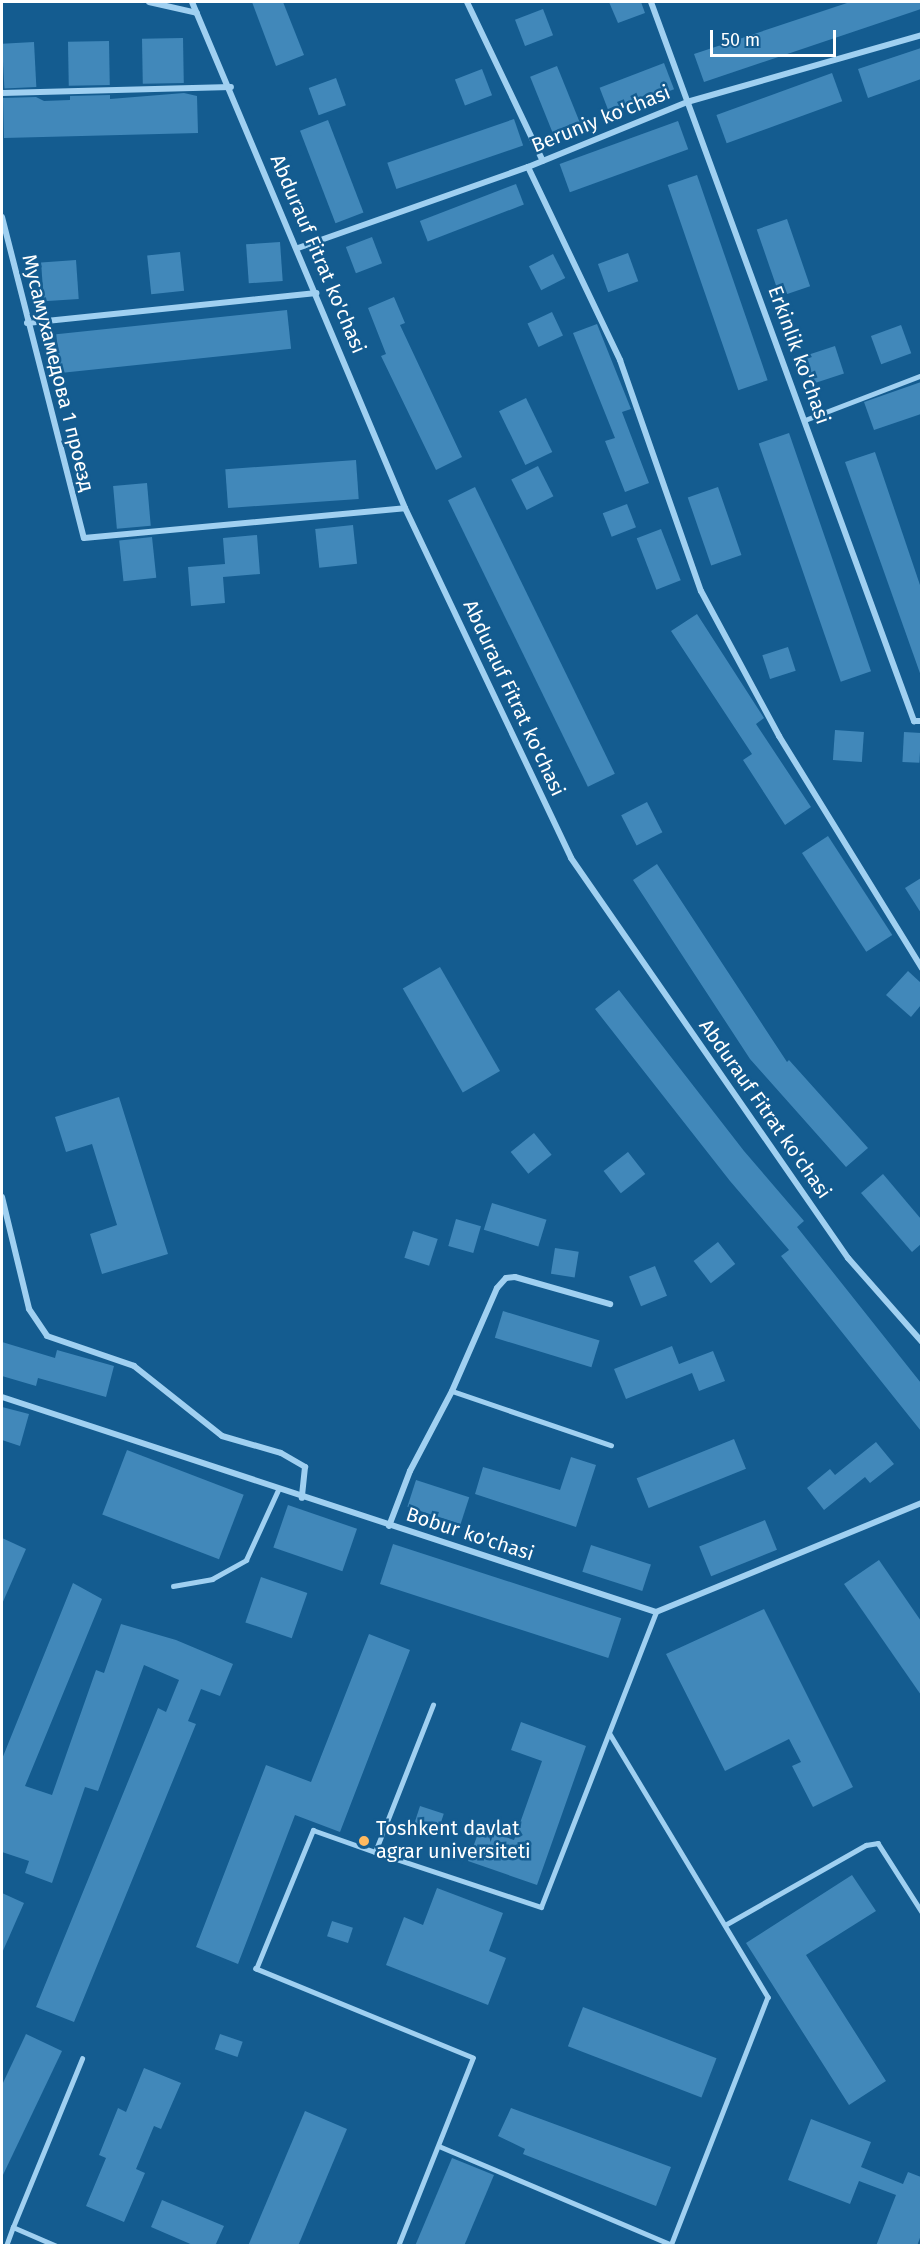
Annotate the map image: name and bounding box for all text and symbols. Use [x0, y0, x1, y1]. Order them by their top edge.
scale bar [713, 18, 839, 56]
text: 50 m [721, 29, 760, 51]
street label: Beruniy ko'chasi [528, 80, 674, 158]
street label: Abdurauf Fitrat ko'chasi [265, 151, 371, 357]
street label: Мусамухамедова 1 проезд [17, 252, 99, 494]
street label: Erkinlik ko'chasi [763, 283, 835, 427]
street label: Abdurauf Fitrat ko'chasi [458, 596, 570, 800]
street label: Abdurauf Fitrat ko'chasi [694, 1015, 836, 1203]
street label: Bobur ko'chasi [403, 1502, 537, 1566]
place label: Toshkent davlat agrar universiteti [376, 1817, 531, 1864]
marker: Toshkent davlat agrar universiteti [357, 1834, 371, 1848]

